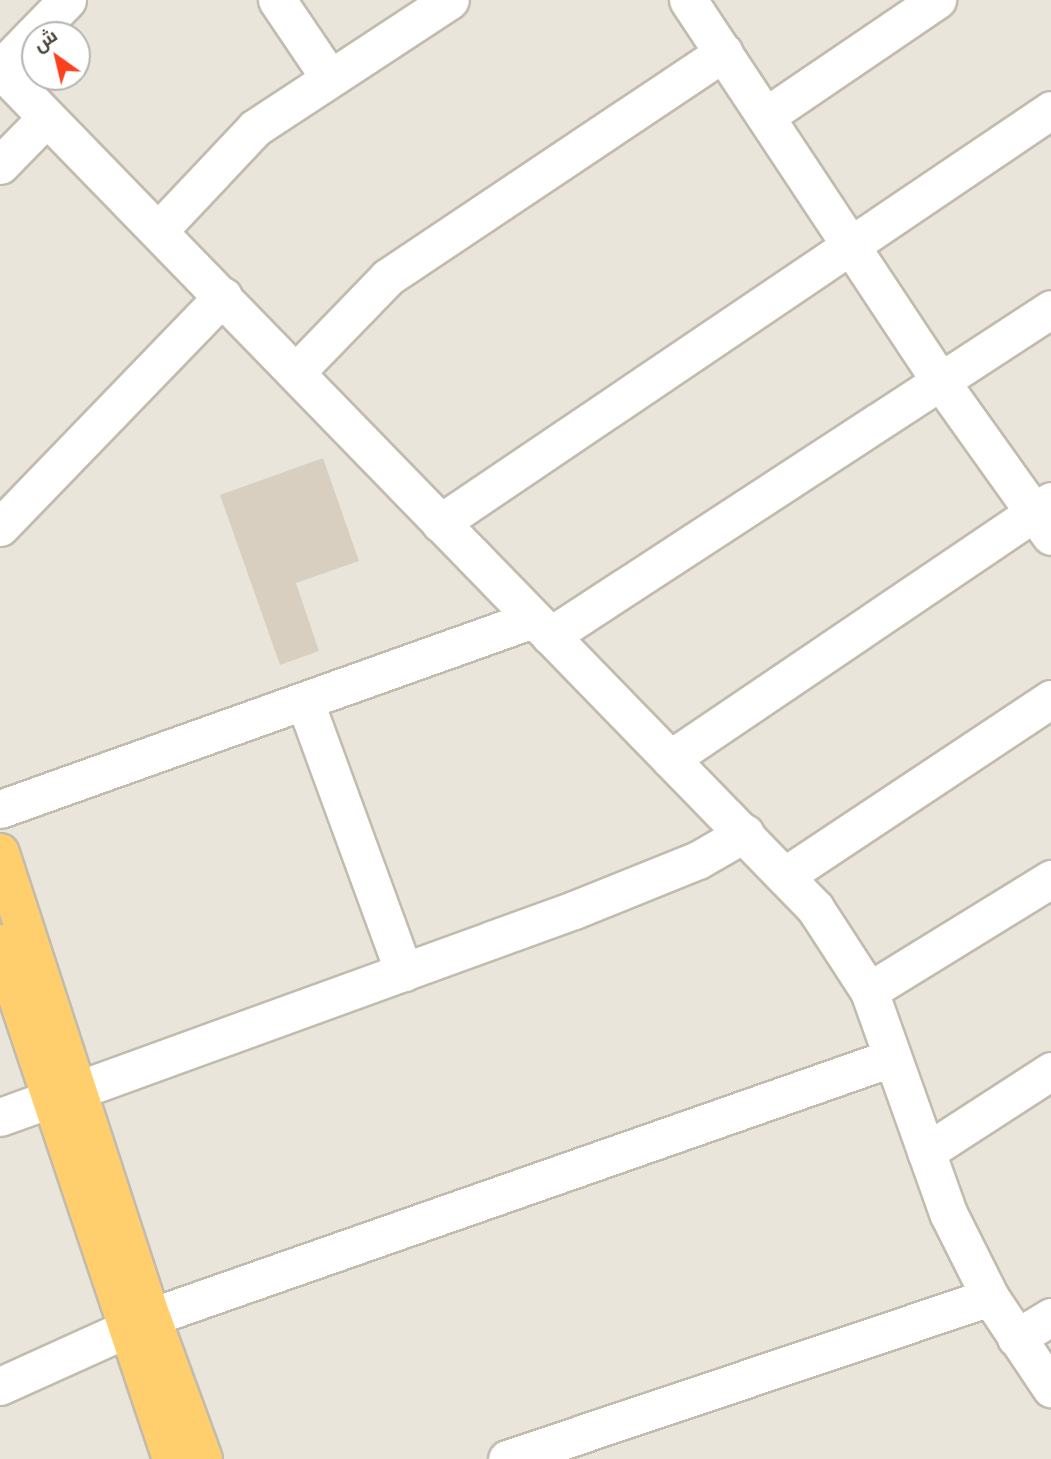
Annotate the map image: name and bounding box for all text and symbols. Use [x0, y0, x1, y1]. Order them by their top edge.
north arrow [21, 21, 91, 91]
text: ش [27, 22, 63, 58]

